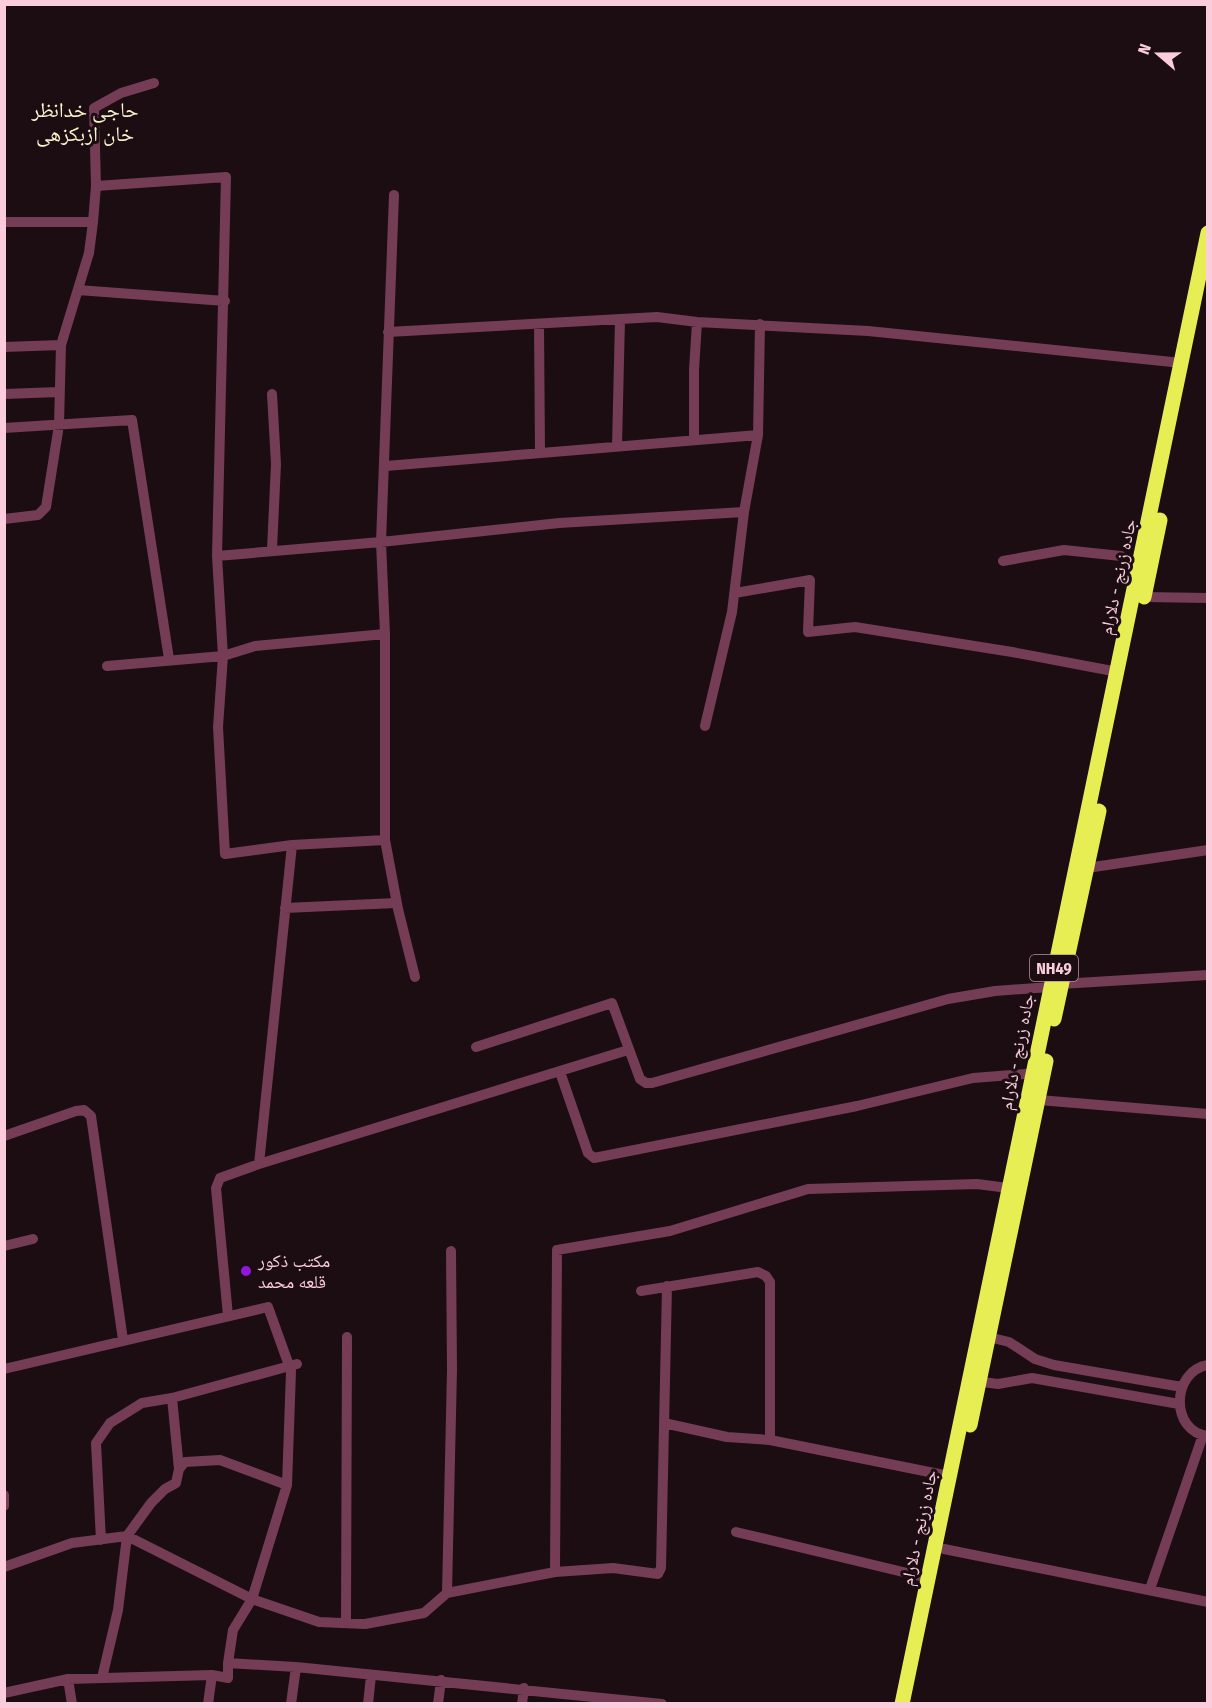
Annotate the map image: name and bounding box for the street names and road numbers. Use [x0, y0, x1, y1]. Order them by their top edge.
street label: جاده زرنج - دلارام [1095, 517, 1142, 637]
road number: NH49 [1030, 955, 1078, 981]
street label: جاده زرنج - دلارام [995, 992, 1040, 1112]
street label: جاده زرنج - دلارام [896, 1468, 943, 1588]

